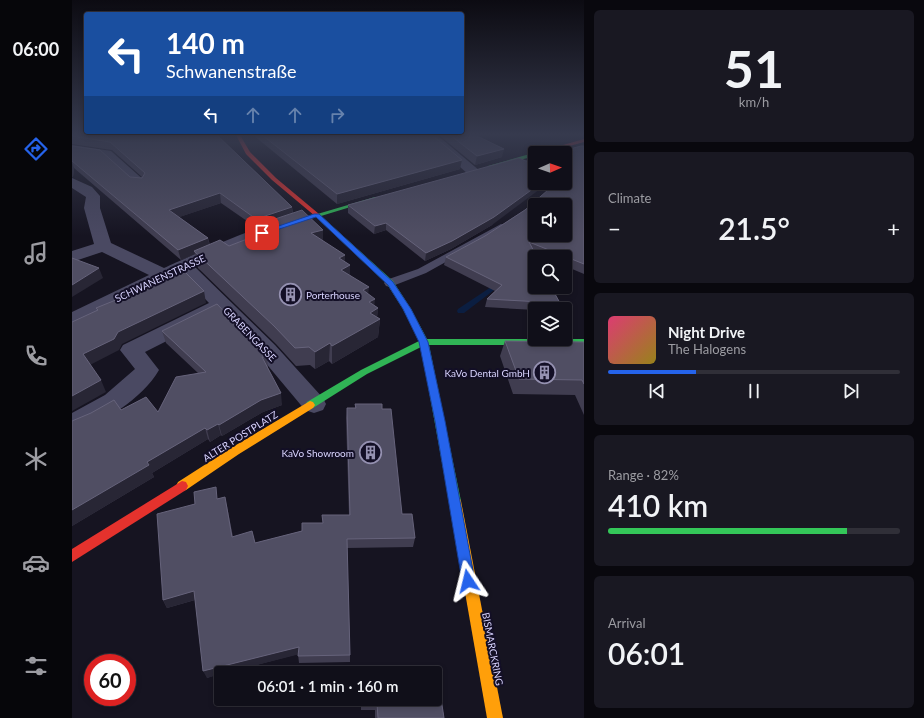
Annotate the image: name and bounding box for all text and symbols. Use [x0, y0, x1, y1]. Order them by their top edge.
text: 140 m [166, 26, 245, 60]
icon: left [100, 28, 152, 80]
text: 51 [724, 37, 784, 99]
text: 06:00 [13, 38, 59, 60]
text: Schwanenstraße [166, 60, 296, 82]
text: km/h [739, 94, 769, 110]
icon: left [200, 104, 222, 126]
icon: ahead [242, 104, 264, 126]
icon: ahead [284, 104, 306, 126]
icon: right [326, 104, 348, 126]
icon: directions [22, 135, 50, 163]
north arrow [528, 146, 572, 190]
map controls [528, 146, 572, 346]
text: Climate [608, 190, 651, 206]
button: sound [528, 198, 572, 242]
text: 21.5° [718, 210, 790, 246]
text: − [608, 215, 621, 242]
text: + [887, 215, 900, 242]
pin [245, 216, 279, 250]
icon: arrive [251, 222, 273, 244]
icon: music [22, 239, 50, 267]
button: search [528, 250, 572, 294]
street label: SCHWANENSTRASSE [113, 252, 207, 304]
building icon: Porterhouse [278, 282, 304, 308]
place label: Porterhouse [306, 289, 360, 301]
button: layers [528, 302, 572, 346]
street label: GRABENGASSE [221, 304, 279, 364]
text: Night Drive [668, 323, 745, 341]
text: The Halogens [668, 341, 746, 357]
icon: phone [22, 342, 50, 370]
building icon: KaVo Dental GmbH [532, 360, 558, 386]
place label: KaVo Dental GmbH [444, 367, 530, 379]
icon: previous [646, 380, 668, 402]
icon: pause [743, 380, 765, 402]
icon: next [840, 380, 862, 402]
street label: ALTER POSTPLATZ [200, 408, 280, 464]
building icon: KaVo Showroom [357, 440, 383, 466]
icon: climate [22, 445, 50, 473]
place label: KaVo Showroom [281, 447, 354, 459]
text: Range · 82% [608, 467, 679, 483]
text: 410 km [608, 487, 708, 523]
icon: car [22, 549, 50, 577]
position arrow [447, 560, 489, 602]
street label: BISMARCKRING [480, 611, 506, 687]
text: Arrival [608, 615, 645, 631]
text: 06:01 [608, 635, 685, 671]
icon: filters [22, 652, 50, 680]
speed limit sign: 60 [84, 654, 136, 706]
text: 06:01 · 1 min · 160 m [258, 677, 398, 695]

